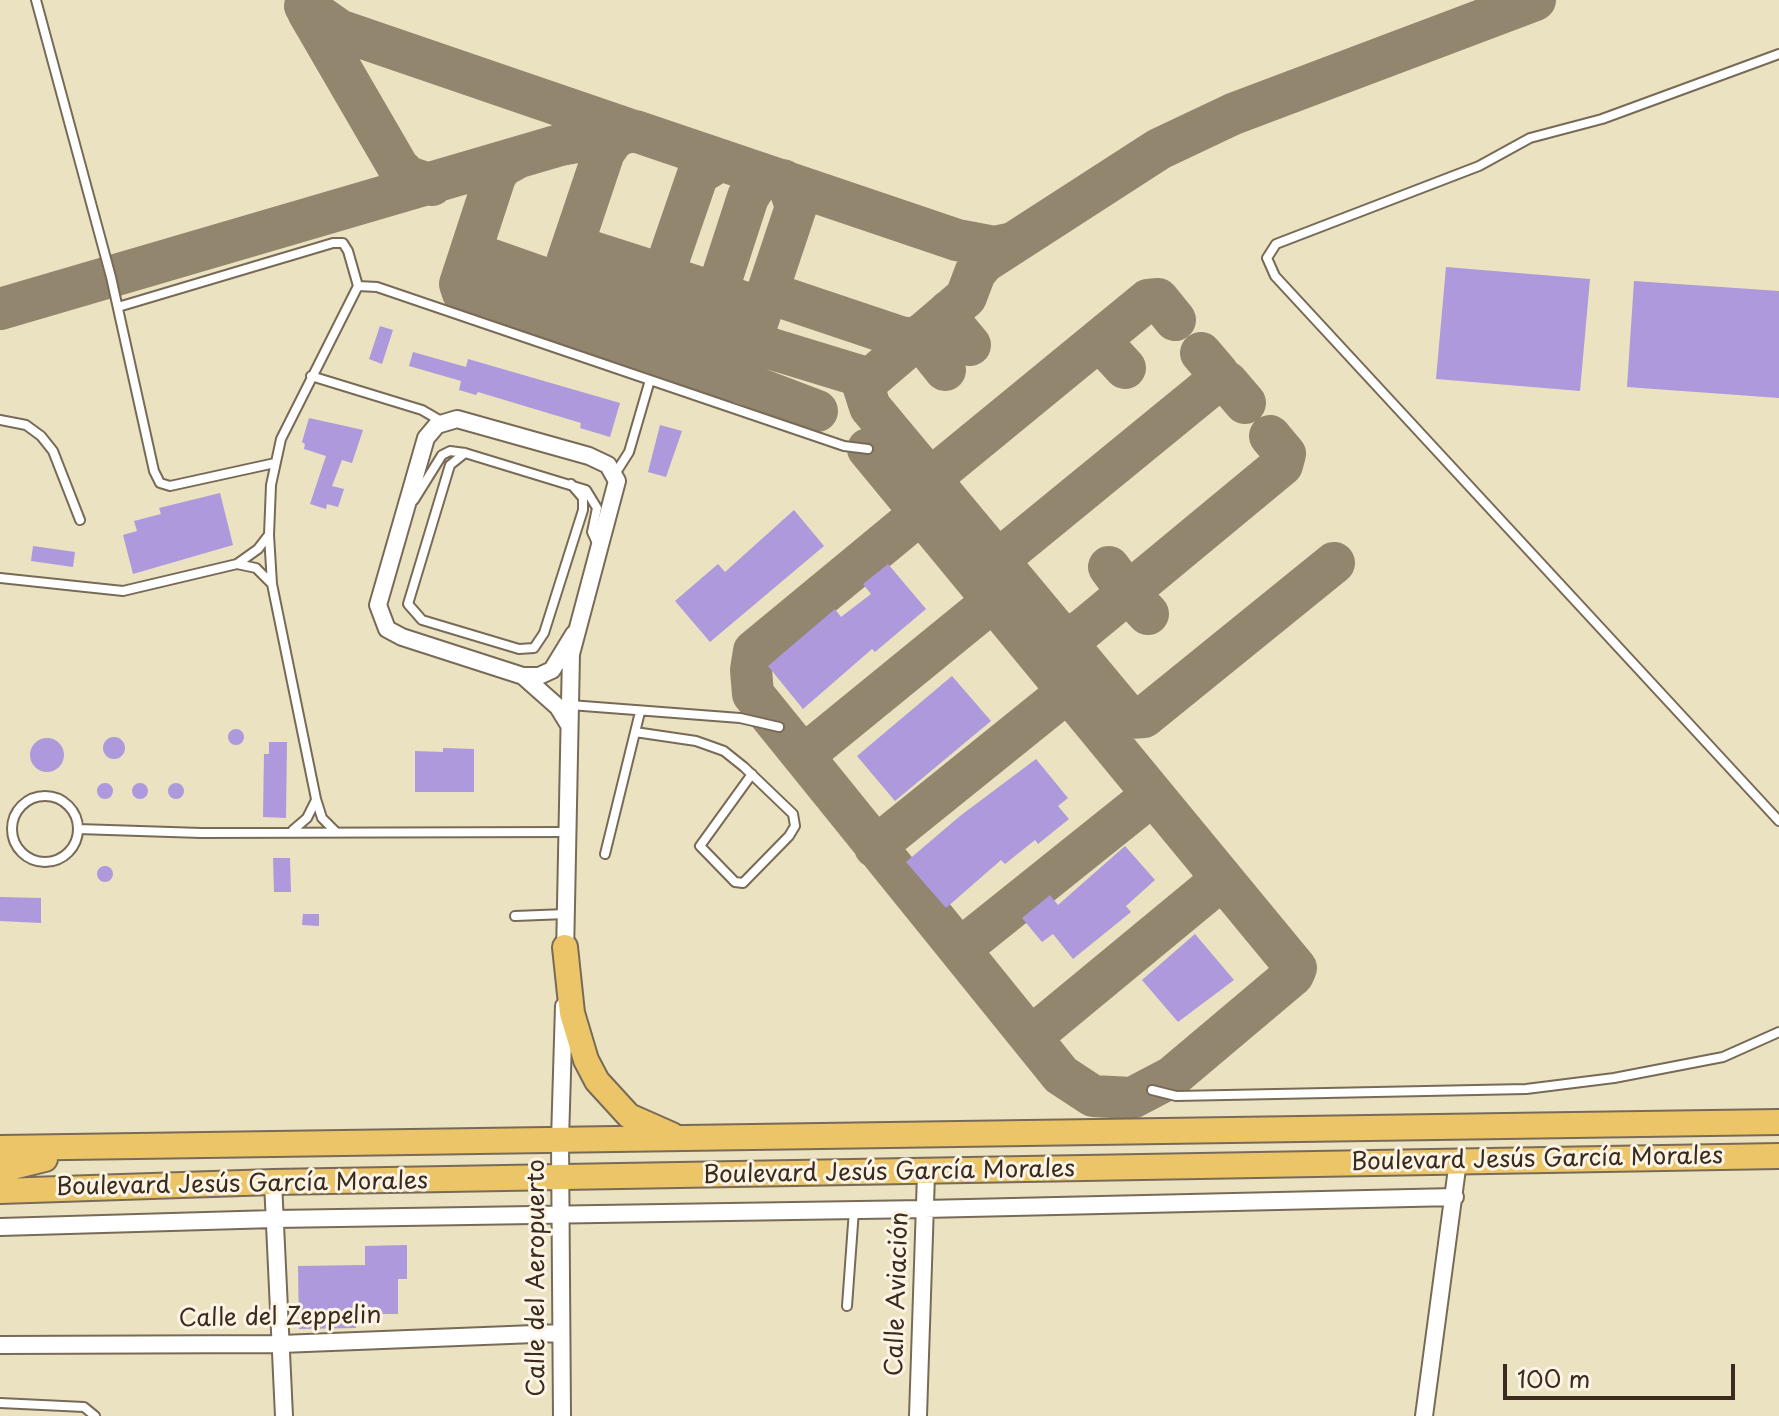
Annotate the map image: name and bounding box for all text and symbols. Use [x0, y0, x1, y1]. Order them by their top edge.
street label: Boulevard Jesús García Morales [1351, 1142, 1723, 1178]
street label: Boulevard Jesús García Morales [703, 1155, 1075, 1191]
street label: Calle del Aeropuerto [523, 1159, 551, 1397]
street label: Boulevard Jesús García Morales [56, 1167, 428, 1203]
street label: Calle Aviación [881, 1211, 915, 1377]
street label: Calle del Zeppelin [178, 1302, 382, 1334]
scale bar [1507, 1348, 1739, 1398]
text: 100 m [1517, 1360, 1590, 1396]

